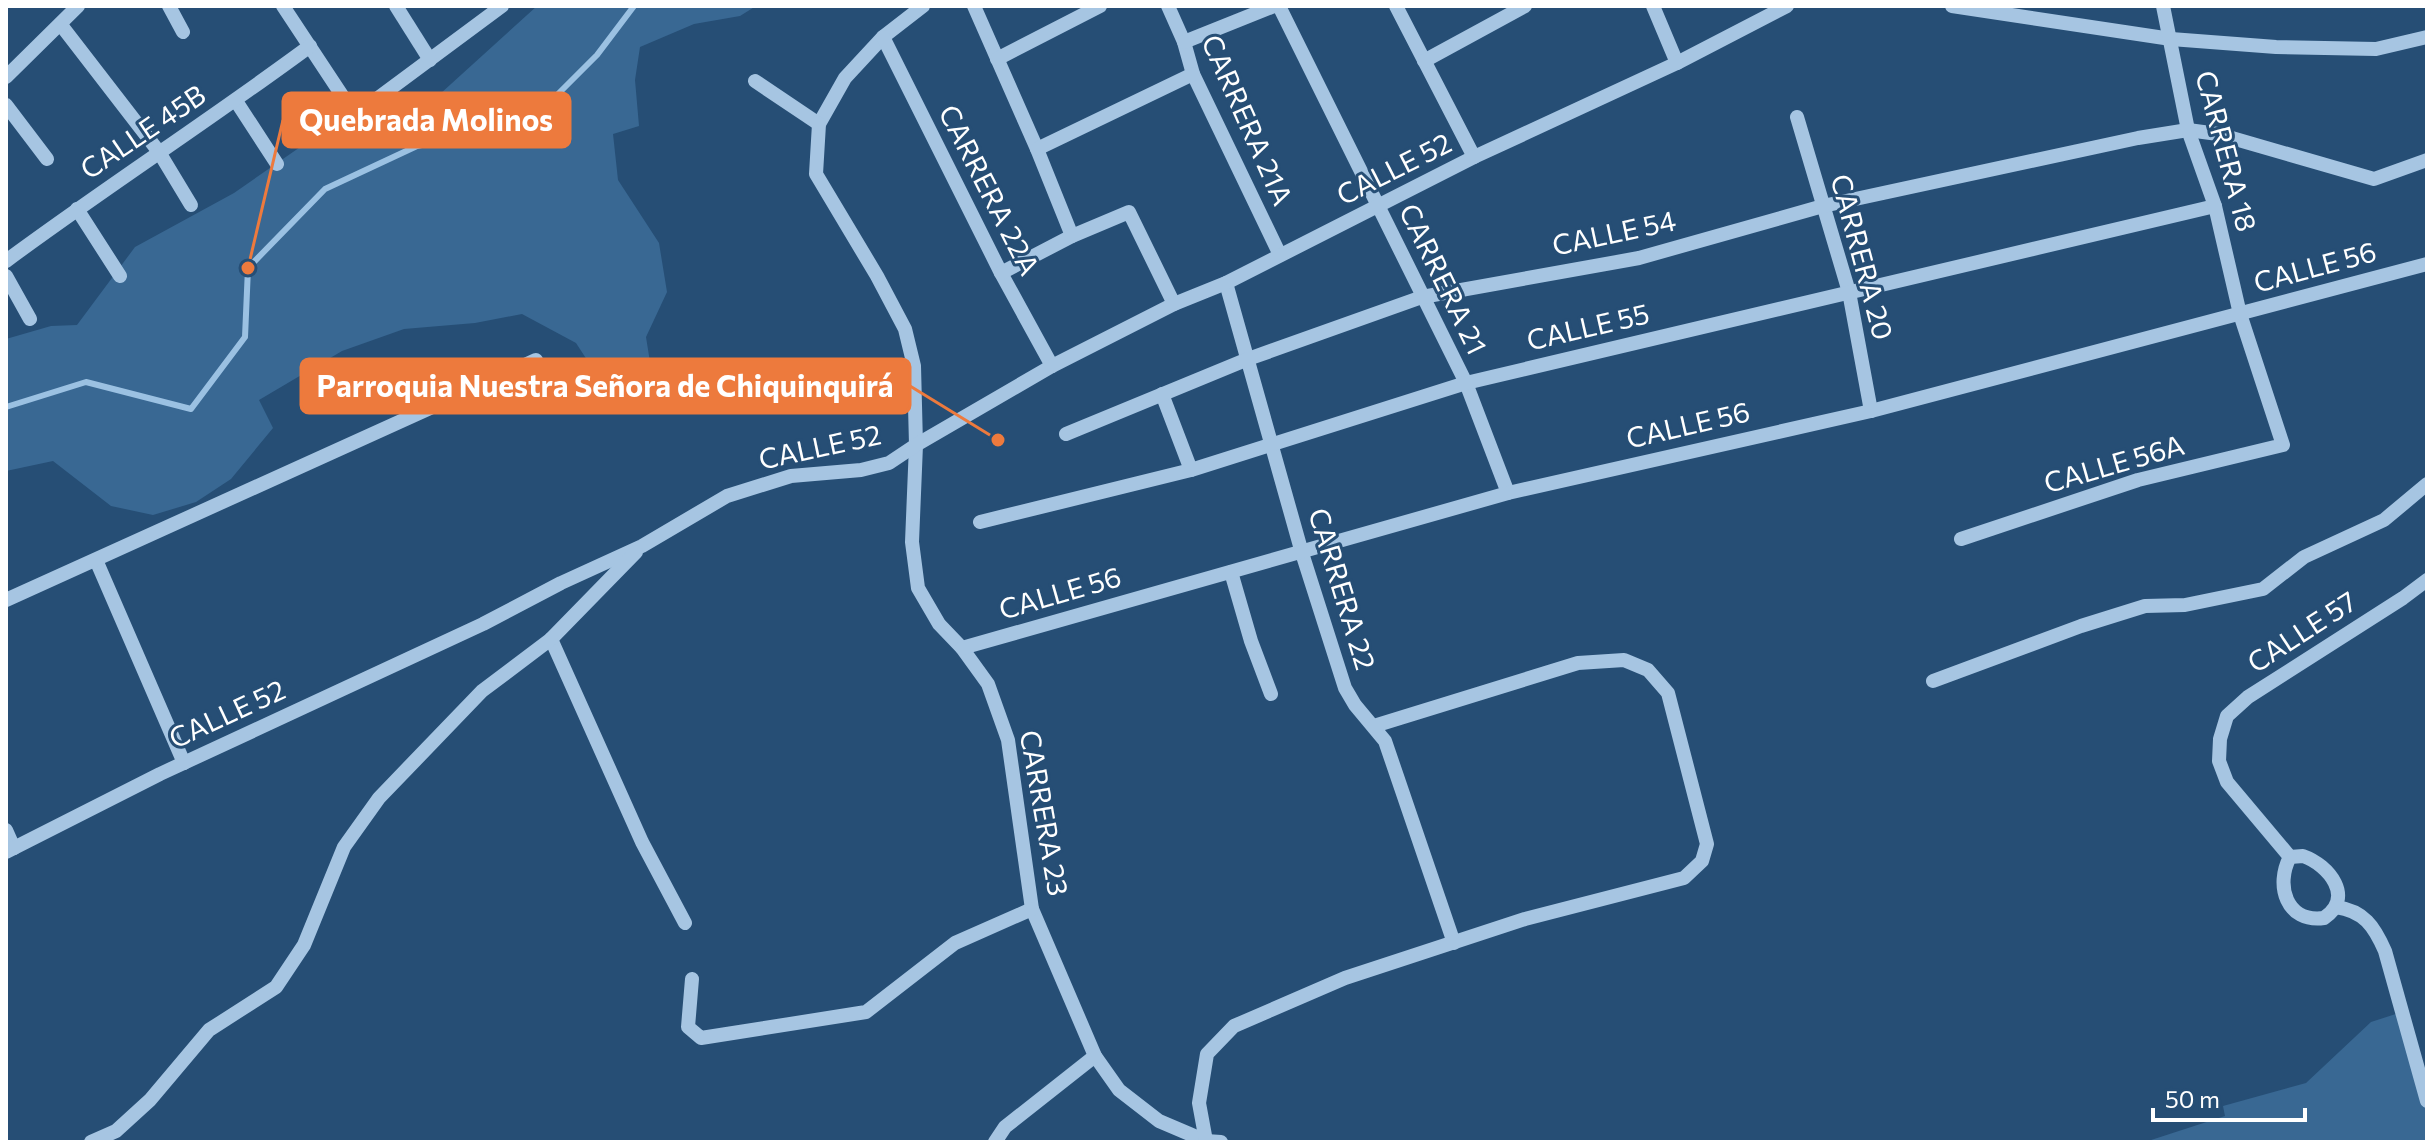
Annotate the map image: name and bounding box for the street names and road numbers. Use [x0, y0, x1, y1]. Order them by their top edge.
street label: CARRERA 21A [1195, 29, 1301, 210]
street label: CARRERA 18 [2189, 67, 2265, 235]
street label: CALLE 45B [73, 77, 211, 185]
street label: CARRERA 22A [932, 99, 1047, 280]
street label: CALLE 52 [1331, 125, 1457, 211]
street label: CARRERA 20 [1825, 170, 1901, 343]
street label: CARRERA 21 [1393, 198, 1495, 360]
street label: CALLE 54 [1549, 202, 1679, 262]
street label: CALLE 56 [2250, 233, 2380, 299]
street label: CALLE 55 [1523, 295, 1652, 357]
street label: CALLE 56 [1623, 393, 1753, 455]
street label: CALLE 52 [756, 416, 884, 476]
street label: CALLE 56A [2040, 427, 2188, 499]
street label: CARRERA 22 [1302, 504, 1384, 674]
street label: CALLE 56 [995, 558, 1125, 626]
street label: CALLE 57 [2240, 583, 2362, 679]
street label: CALLE 52 [163, 671, 290, 755]
street label: CARRERA 23 [1014, 727, 1076, 898]

